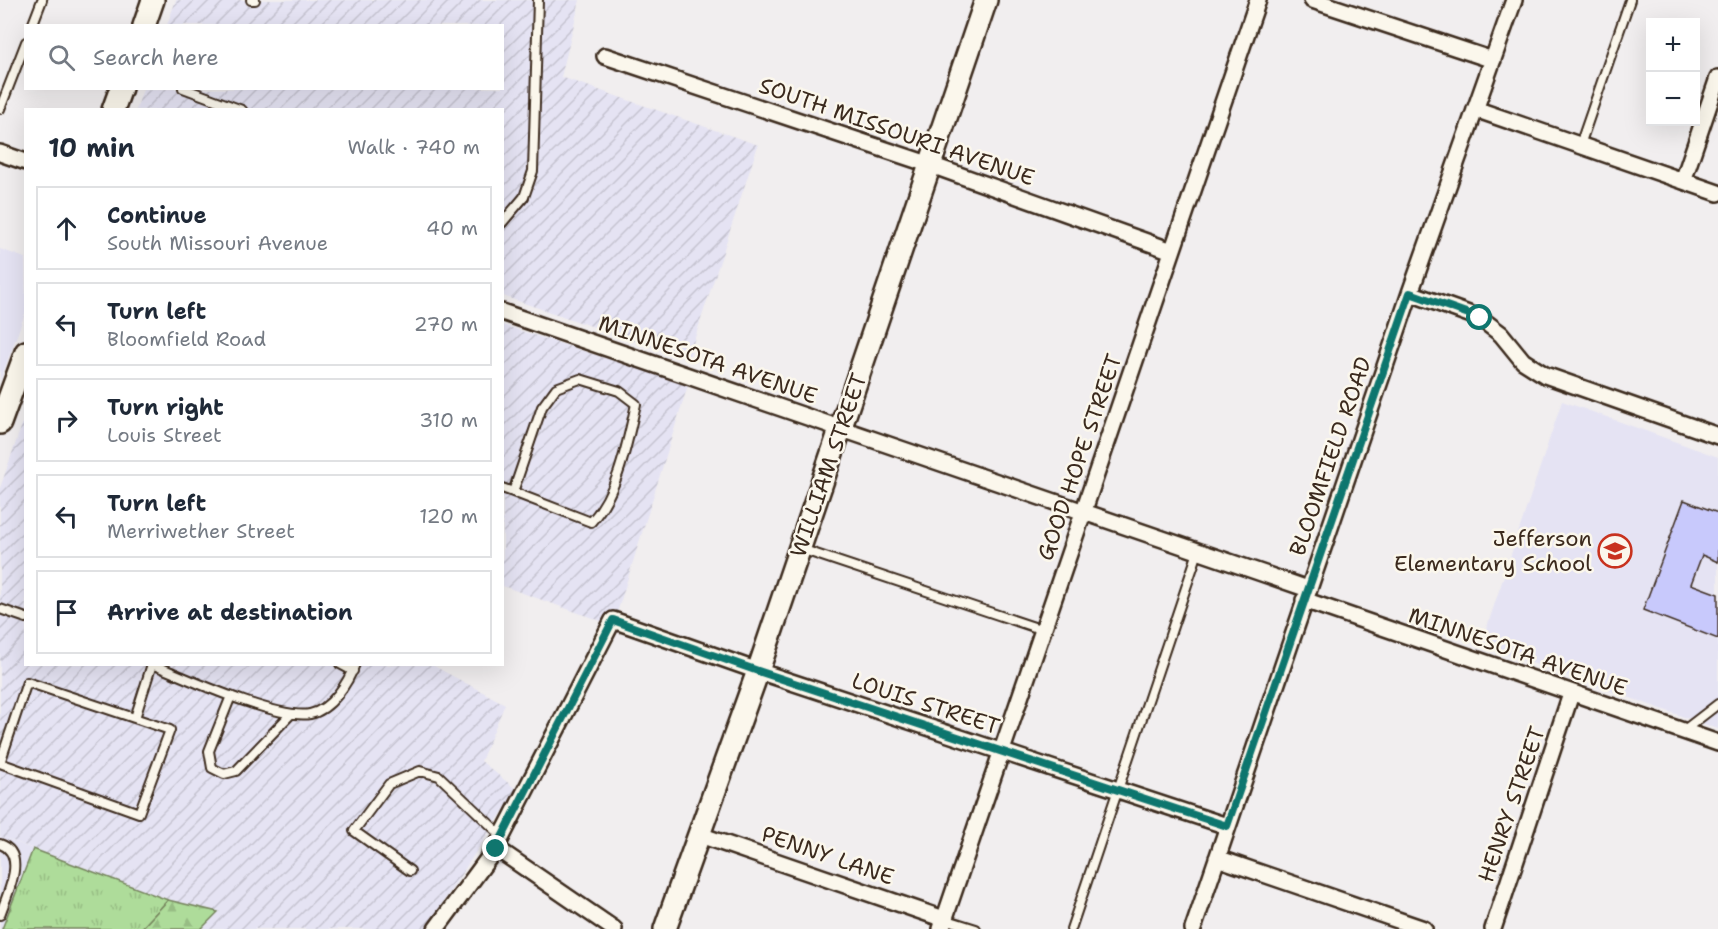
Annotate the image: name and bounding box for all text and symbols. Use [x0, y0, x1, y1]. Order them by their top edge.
map controls [1646, 18, 1700, 126]
button: + [1646, 18, 1700, 72]
search box [24, 24, 504, 90]
icon: search [45, 41, 78, 74]
text: Search here [93, 43, 219, 72]
street label: SOUTH MISSOURI AVENUE [755, 71, 1038, 192]
button: − [1646, 72, 1700, 126]
text: 10 min [48, 130, 135, 165]
text: Walk · 740 m [347, 134, 480, 160]
text: Continue [107, 201, 207, 230]
icon: ahead [50, 212, 83, 245]
text: 40 m [426, 215, 478, 241]
text: South Missouri Avenue [107, 230, 328, 256]
text: Turn left [107, 297, 206, 326]
route start [1466, 304, 1492, 330]
icon: left [50, 308, 83, 341]
street label: MINNESOTA AVENUE [595, 308, 821, 411]
text: 270 m [414, 311, 478, 337]
text: Bloomfield Road [107, 326, 266, 352]
street label: GOOD HOPE STREET [1030, 350, 1129, 564]
street label: BLOOMFIELD ROAD [1283, 353, 1378, 560]
street label: WILLIAM STREET [783, 369, 874, 561]
text: Turn right [107, 393, 224, 422]
icon: right [50, 404, 83, 437]
text: 310 m [419, 407, 478, 433]
text: Louis Street [107, 422, 222, 448]
text: Turn left [107, 489, 206, 518]
icon: left [50, 500, 83, 533]
text: 120 m [419, 503, 478, 529]
text: Merriwether Street [107, 518, 295, 544]
place label: Jefferson Elementary School [1394, 524, 1592, 578]
school or university icon: Jefferson Elementary School [1597, 533, 1633, 569]
icon: arrive [50, 596, 83, 629]
text: Arrive at destination [107, 598, 353, 627]
street label: MINNESOTA AVENUE [1405, 600, 1631, 703]
street label: LOUIS STREET [848, 666, 1004, 741]
street label: HENRY STREET [1471, 722, 1552, 886]
street label: PENNY LANE [758, 819, 898, 892]
route end [482, 835, 508, 861]

